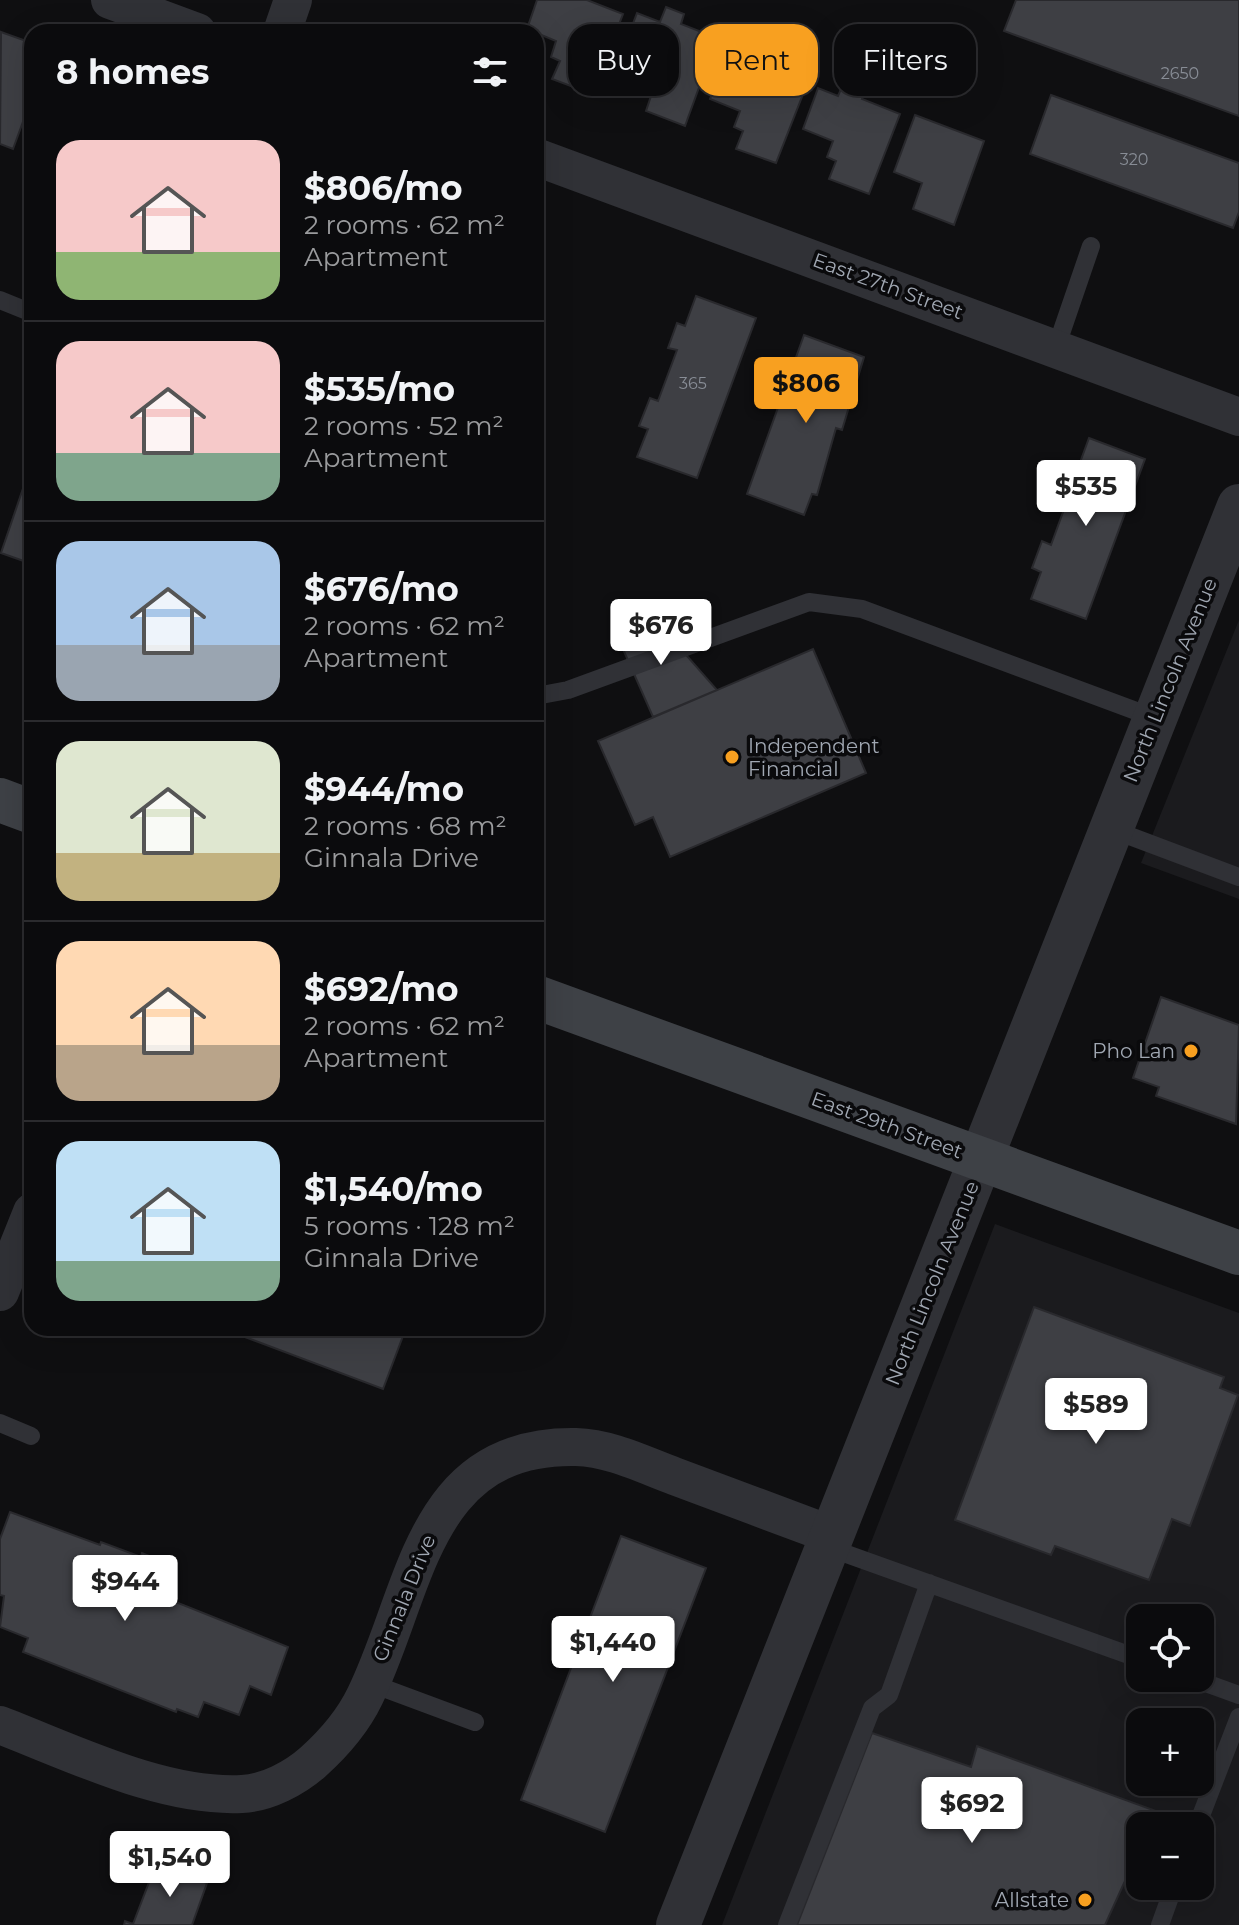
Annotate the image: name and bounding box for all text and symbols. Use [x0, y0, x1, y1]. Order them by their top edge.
chip: Buy [568, 24, 679, 96]
chip: Rent [695, 24, 818, 96]
chip: Filters [834, 24, 976, 96]
icon: filters [468, 50, 512, 94]
text: 8 homes [56, 51, 209, 93]
house number: 2650 [1161, 64, 1199, 83]
house number: 320 [1120, 150, 1148, 169]
text: $806/mo [304, 167, 462, 209]
icon: home [120, 172, 216, 268]
text: 2 rooms · 62 m² [304, 209, 505, 241]
text: Apartment [304, 241, 448, 273]
street label: East 27th Street [810, 248, 966, 324]
pin: $806 [759, 357, 853, 425]
text: $806 [772, 367, 840, 399]
text: $535/mo [304, 368, 455, 410]
icon: home [120, 373, 216, 469]
house number: 365 [679, 374, 707, 393]
text: 2 rooms · 52 m² [304, 410, 504, 442]
text: Apartment [304, 442, 448, 474]
pin: $535 [1039, 460, 1133, 528]
text: $535 [1055, 470, 1117, 502]
text: $676/mo [304, 568, 459, 610]
icon: home [120, 573, 216, 669]
street label: North Lincoln Avenue [1118, 574, 1222, 786]
pin: $676 [614, 599, 708, 667]
text: $676 [628, 609, 694, 641]
text: 2 rooms · 62 m² [304, 610, 505, 642]
text: Apartment [304, 642, 448, 674]
place label: Independent Financial [748, 734, 880, 781]
marker: Independent Financial [723, 748, 741, 766]
text: $944/mo [304, 768, 464, 810]
icon: home [120, 773, 216, 869]
text: 2 rooms · 68 m² [304, 810, 507, 842]
text: Ginnala Drive [304, 842, 479, 874]
text: $692/mo [304, 968, 459, 1010]
icon: home [120, 973, 216, 1069]
text: 2 rooms · 62 m² [304, 1010, 505, 1042]
place label: Pho Lan [1092, 1039, 1175, 1063]
text: Apartment [304, 1042, 448, 1074]
marker: Pho Lan [1182, 1042, 1200, 1060]
street label: East 29th Street [808, 1086, 966, 1164]
text: $1,540/mo [304, 1168, 483, 1210]
icon: home [120, 1173, 216, 1269]
street label: North Lincoln Avenue [880, 1177, 984, 1389]
text: 5 rooms · 128 m² [304, 1210, 515, 1242]
text: Ginnala Drive [304, 1242, 479, 1274]
pin: $589 [1049, 1378, 1143, 1446]
text: $589 [1063, 1388, 1129, 1420]
street label: Ginnala Drive [368, 1531, 440, 1665]
pin: $944 [78, 1555, 172, 1623]
text: $944 [91, 1565, 159, 1597]
map controls [1126, 1604, 1214, 1900]
button: locate [1126, 1604, 1214, 1692]
pin: $1,440 [548, 1616, 678, 1684]
text: $1,440 [570, 1626, 656, 1658]
button: + [1126, 1708, 1214, 1796]
pin: $692 [925, 1777, 1019, 1845]
text: $692 [940, 1787, 1004, 1819]
button: − [1126, 1812, 1214, 1900]
pin: $1,540 [105, 1831, 235, 1899]
text: $1,540 [128, 1841, 212, 1873]
place label: Allstate [995, 1888, 1069, 1912]
marker: Allstate [1076, 1891, 1094, 1909]

